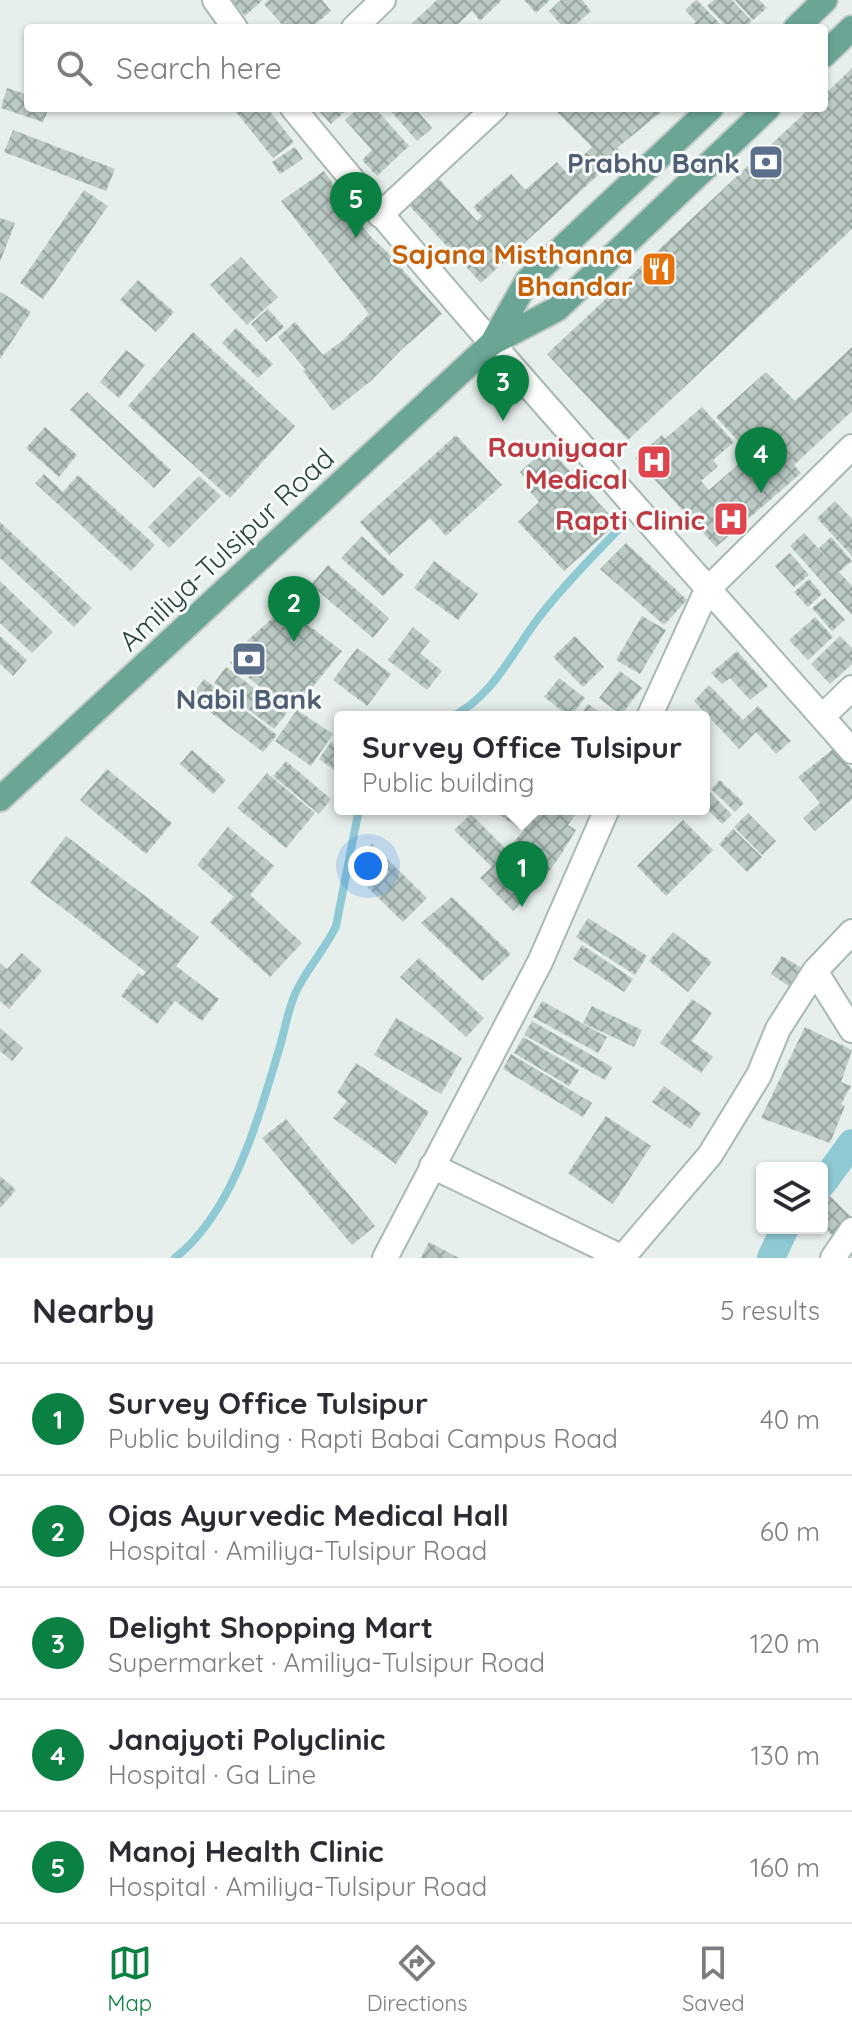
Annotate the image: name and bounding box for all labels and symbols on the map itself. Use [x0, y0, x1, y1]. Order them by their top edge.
bank icon: Prabhu Bank [747, 143, 785, 181]
place label: Prabhu Bank [567, 145, 740, 180]
pin: 5 [330, 172, 382, 238]
place label: Sajana Misthanna Bhandar [392, 236, 633, 303]
restaurant icon: Sajana Misthanna Bhandar [640, 250, 678, 288]
pin: 3 [477, 355, 529, 421]
pin: 4 [735, 427, 787, 493]
place label: Rauniyaar Medical [488, 429, 628, 496]
street label: Amiliya-Tulsipur Road [111, 440, 341, 658]
hospital icon: Rauniyaar Medical [635, 443, 673, 481]
hospital icon: Rapti Clinic [712, 500, 750, 538]
place label: Rapti Clinic [555, 502, 705, 537]
pin: 2 [268, 576, 320, 642]
bank icon: Nabil Bank [230, 640, 268, 678]
place label: Nabil Bank [176, 681, 322, 716]
pin: 1 [496, 841, 548, 907]
your location [348, 846, 388, 886]

